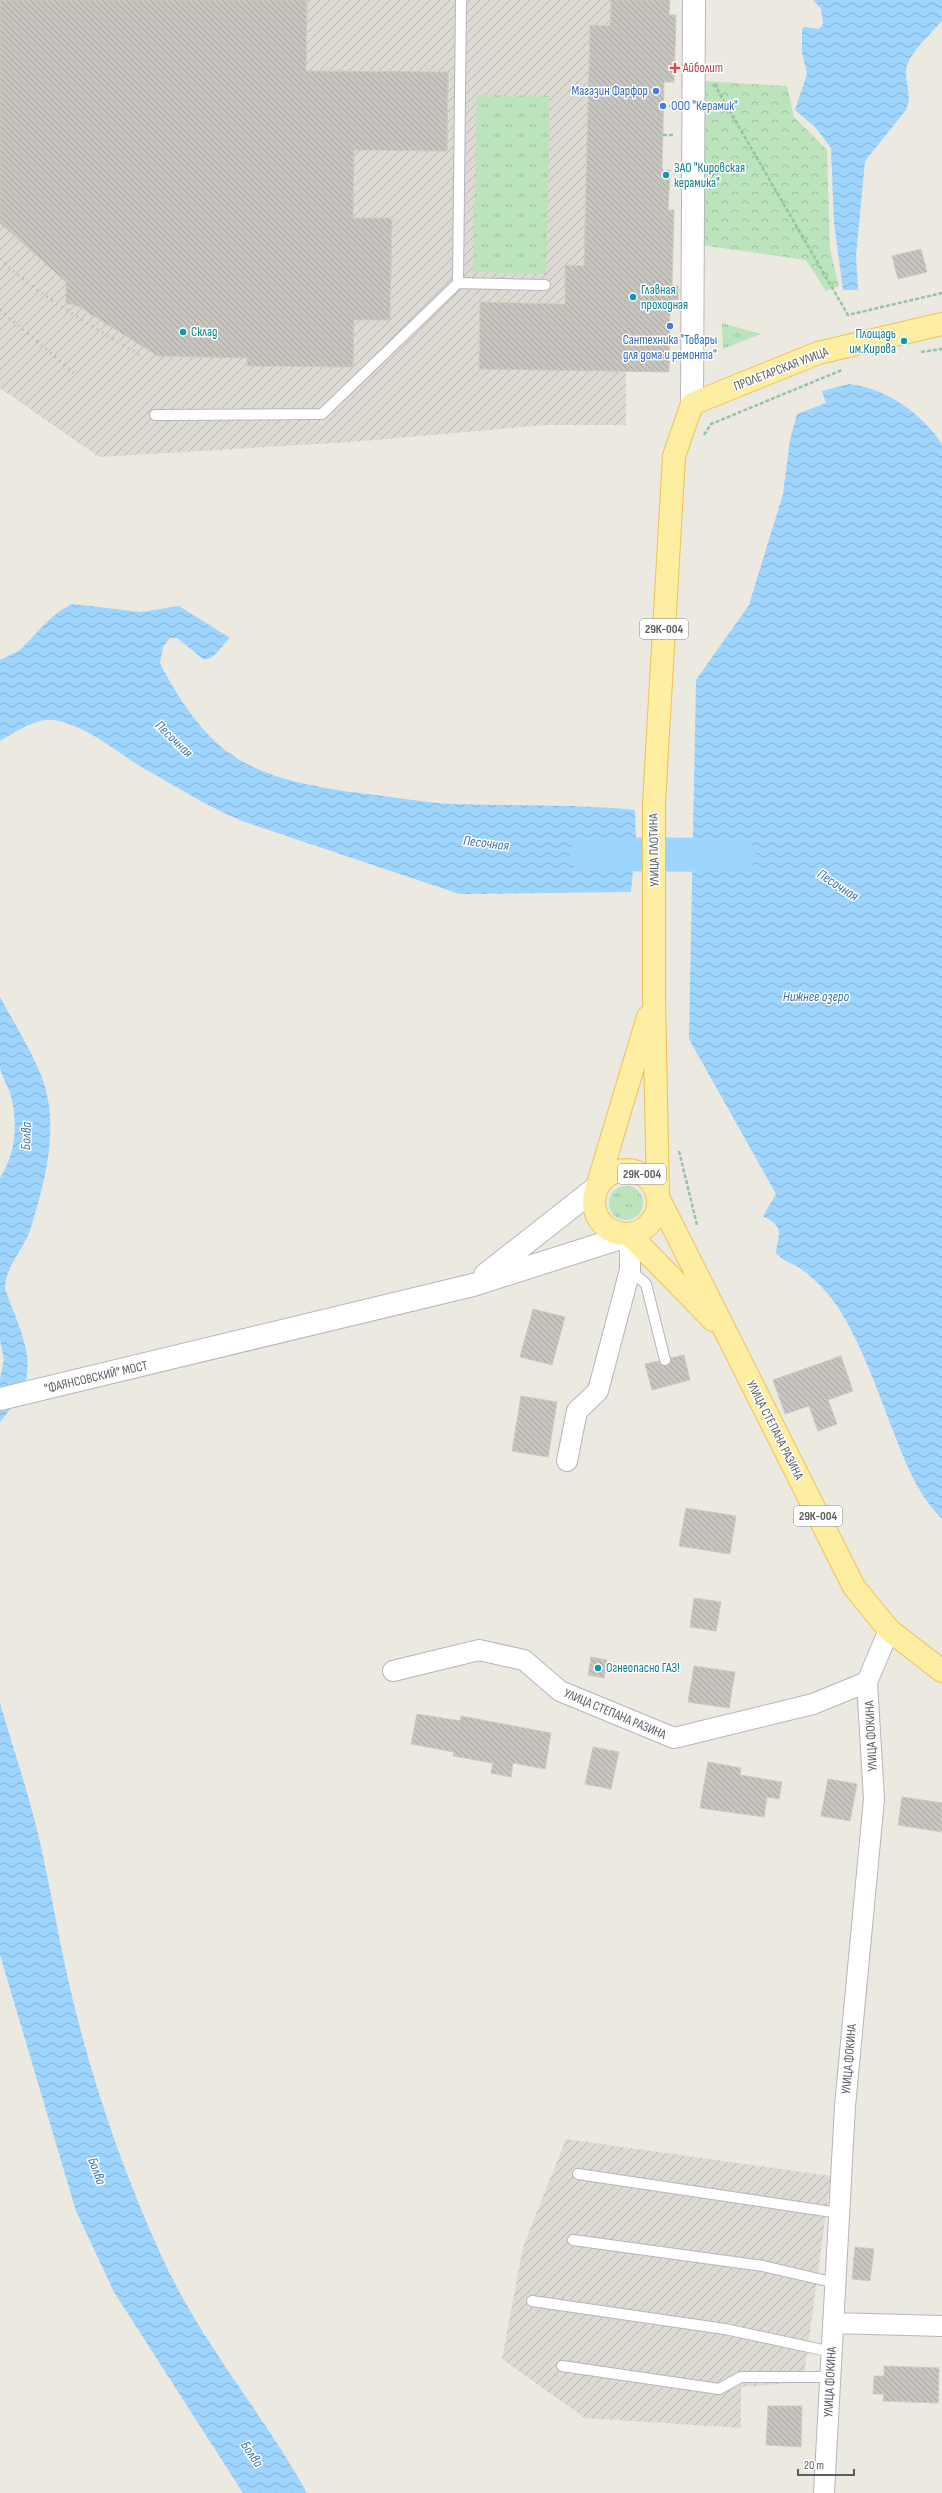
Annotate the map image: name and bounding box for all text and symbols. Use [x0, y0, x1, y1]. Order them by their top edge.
place label: Айболит [682, 60, 723, 76]
marker: Айболит [670, 63, 680, 73]
place label: Магазин Фарфор [572, 83, 648, 99]
marker: Магазин Фарфор [651, 86, 661, 96]
place label: ООО "Керамик" [671, 98, 738, 114]
marker: ООО "Керамик" [658, 101, 668, 111]
place label: ЗАО "Кировская керамика" [674, 160, 745, 191]
marker: ЗАО "Кировская керамика" [661, 170, 671, 180]
place label: Главная проходная [641, 282, 688, 313]
marker: Главная проходная [628, 292, 638, 302]
marker: Сантехника "Товары для дома и ремонта" [665, 321, 675, 331]
place label: Склад [191, 324, 217, 340]
place label: Площадь им.Кирова [849, 326, 896, 357]
marker: Склад [178, 327, 188, 337]
place label: Сантехника "Товары для дома и ремонта" [623, 332, 717, 363]
marker: Площадь им.Кирова [899, 336, 909, 346]
street label: ПРОЛЕТАРСКАЯ УЛИЦА [731, 343, 831, 394]
road number: 29К-004 [640, 619, 688, 639]
water label: Песочная [152, 717, 197, 761]
street label: УЛИЦА ПЛОТИНА [645, 813, 663, 887]
water label: Песочная [462, 832, 510, 854]
water label: Песочная [814, 865, 862, 905]
water label: Нижнее озеро [783, 988, 850, 1005]
water label: Болва [17, 1121, 35, 1150]
road number: 29К-004 [618, 1164, 666, 1184]
street label: "ФАЯНСОВСКИЙ" МОСТ [43, 1357, 149, 1397]
street label: УЛИЦА СТЕПАНА РАЗИНА [743, 1377, 807, 1483]
road number: 29К-004 [794, 1506, 842, 1526]
place label: Огнеопасно ГАЗ! [606, 1660, 680, 1676]
marker: Огнеопасно ГАЗ! [593, 1663, 603, 1673]
street label: УЛИЦА СТЕПАНА РАЗИНА [561, 1685, 669, 1743]
street label: УЛИЦА ФОКИНА [861, 1700, 881, 1772]
street label: УЛИЦА ФОКИНА [838, 2023, 860, 2095]
water label: Болва [84, 2155, 110, 2187]
street label: УЛИЦА ФОКИНА [820, 2346, 840, 2418]
water label: Болва [237, 2438, 267, 2471]
scale bar [798, 2451, 854, 2477]
text: 20 m [804, 2458, 824, 2473]

